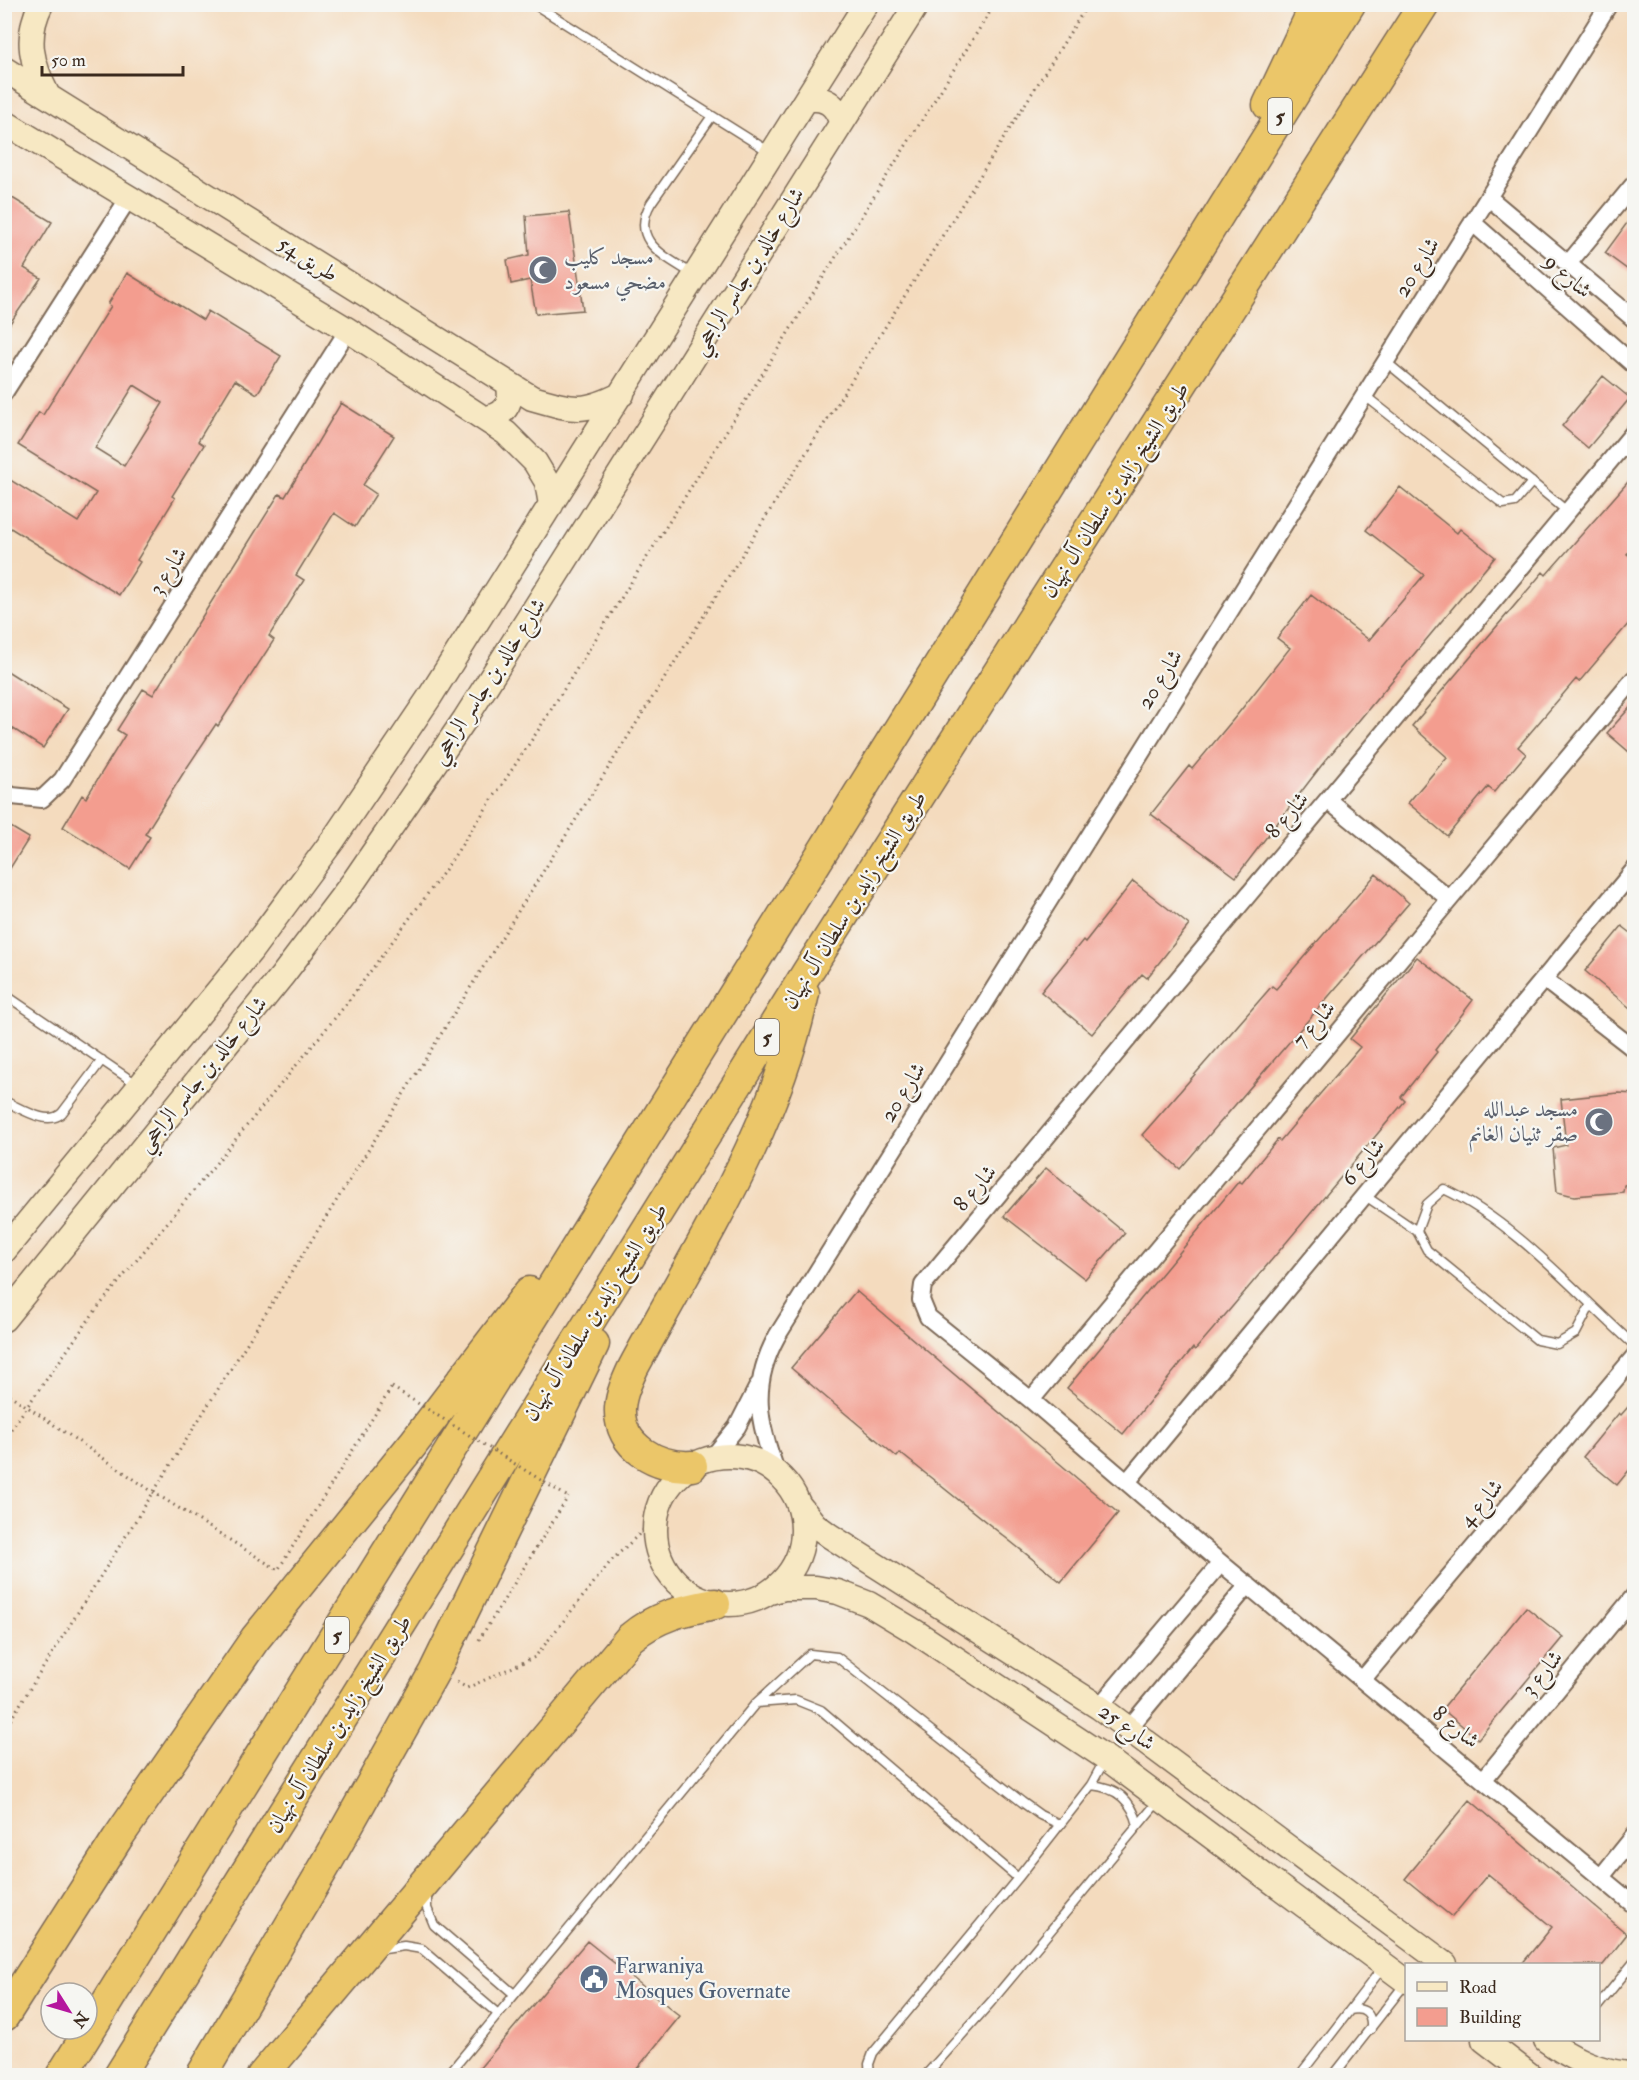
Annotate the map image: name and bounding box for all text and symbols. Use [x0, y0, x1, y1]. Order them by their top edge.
scale bar [42, 39, 183, 77]
text: 50 m [51, 49, 86, 72]
road number: 5 [1268, 98, 1292, 134]
street label: شارع خالد بن جاسر الراجحي [685, 182, 816, 363]
street label: طريق 54 [273, 230, 343, 288]
street label: شارع 20 [1388, 232, 1450, 304]
place label: مسجد كليب مضحي مسعود [564, 243, 666, 302]
street label: شارع 9 [1534, 246, 1598, 307]
mosque icon: مسجد كليب مضحي مسعود [527, 254, 559, 286]
street label: طريق الشيخ زايد بن سلطان آل نهيان [1035, 377, 1200, 606]
street label: شارع 3 [143, 542, 197, 602]
street label: شارع خالد بن جاسر الراجحي [424, 593, 557, 773]
street label: شارع 20 [1131, 644, 1193, 716]
street label: طريق الشيخ زايد بن سلطان آل نهيان [775, 786, 937, 1017]
street label: شارع 8 [1259, 786, 1318, 847]
street label: شارع خالد بن جاسر الراجحي [131, 990, 278, 1161]
street label: شارع 7 [1286, 995, 1345, 1056]
road number: 5 [755, 1019, 779, 1055]
street label: شارع 20 [874, 1057, 936, 1129]
place label: مسجد عبدالله صقر ثنيان الغانم [1469, 1095, 1578, 1153]
mosque icon: مسجد عبدالله صقر ثنيان الغانم [1583, 1106, 1615, 1138]
street label: شارع 6 [1335, 1132, 1394, 1194]
street label: شارع 8 [947, 1159, 1006, 1220]
street label: طريق الشيخ زايد بن سلطان آل نهيان [516, 1198, 678, 1429]
street label: شارع 4 [1453, 1473, 1512, 1536]
street label: طريق الشيخ زايد بن سلطان آل نهيان [260, 1610, 422, 1841]
road number: 5 [325, 1617, 349, 1653]
street label: شارع 3 [1515, 1644, 1572, 1704]
street label: شارع 25 [1091, 1697, 1161, 1760]
street label: شارع 8 [1424, 1699, 1485, 1758]
place label: Farwaniya Mosques Governate [615, 1952, 791, 2005]
public building icon: Farwaniya Mosques Governate [578, 1963, 610, 1995]
legend [1405, 1963, 1600, 2041]
text: Road [1459, 1976, 1497, 1999]
north arrow [39, 1981, 99, 2041]
text: Building [1459, 2006, 1522, 2029]
text: N [67, 2007, 93, 2032]

